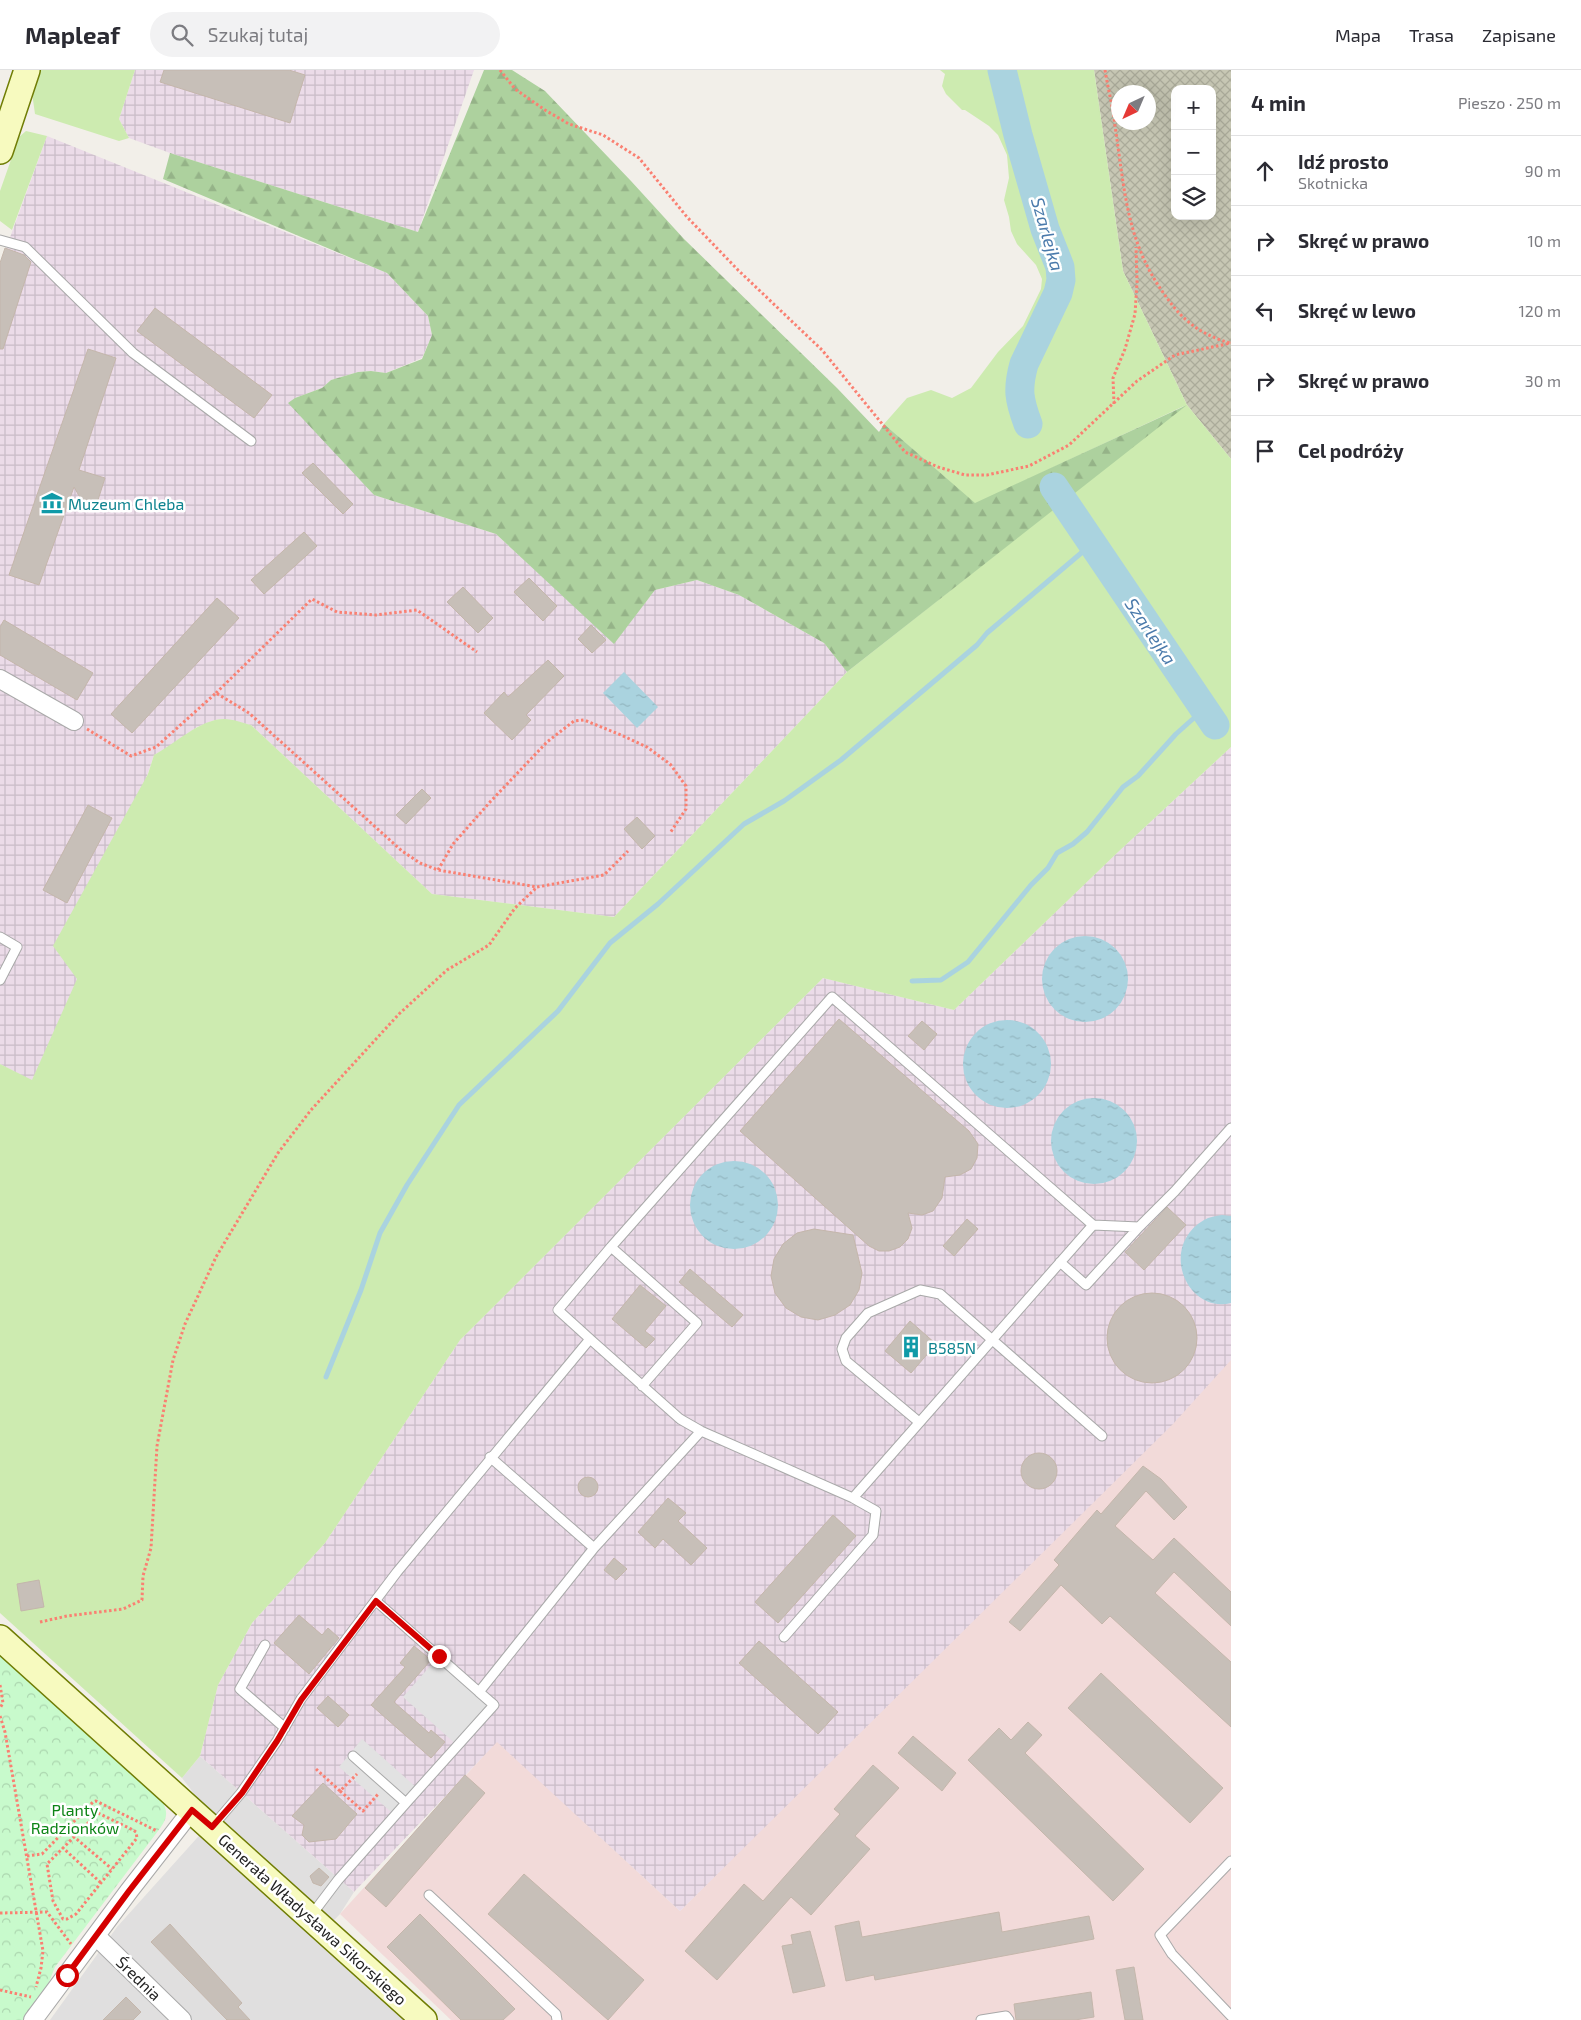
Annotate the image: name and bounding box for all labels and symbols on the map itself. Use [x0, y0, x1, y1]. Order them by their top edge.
north arrow [1111, 85, 1156, 130]
water label: Szarlejka [1027, 195, 1069, 273]
museum icon: Muzeum Chleba [39, 490, 65, 516]
place label: Muzeum Chleba [68, 494, 184, 513]
water label: Szarlejka [1121, 594, 1181, 668]
building icon: B585N [898, 1334, 924, 1360]
place label: B585N [928, 1338, 976, 1357]
route end [428, 1645, 451, 1668]
park label: Planty Radzionków [31, 1800, 119, 1837]
street label: Generała Władysława Sikorskiego [215, 1829, 411, 2009]
street label: Średnia [113, 1952, 165, 2004]
route start [56, 1964, 79, 1987]

